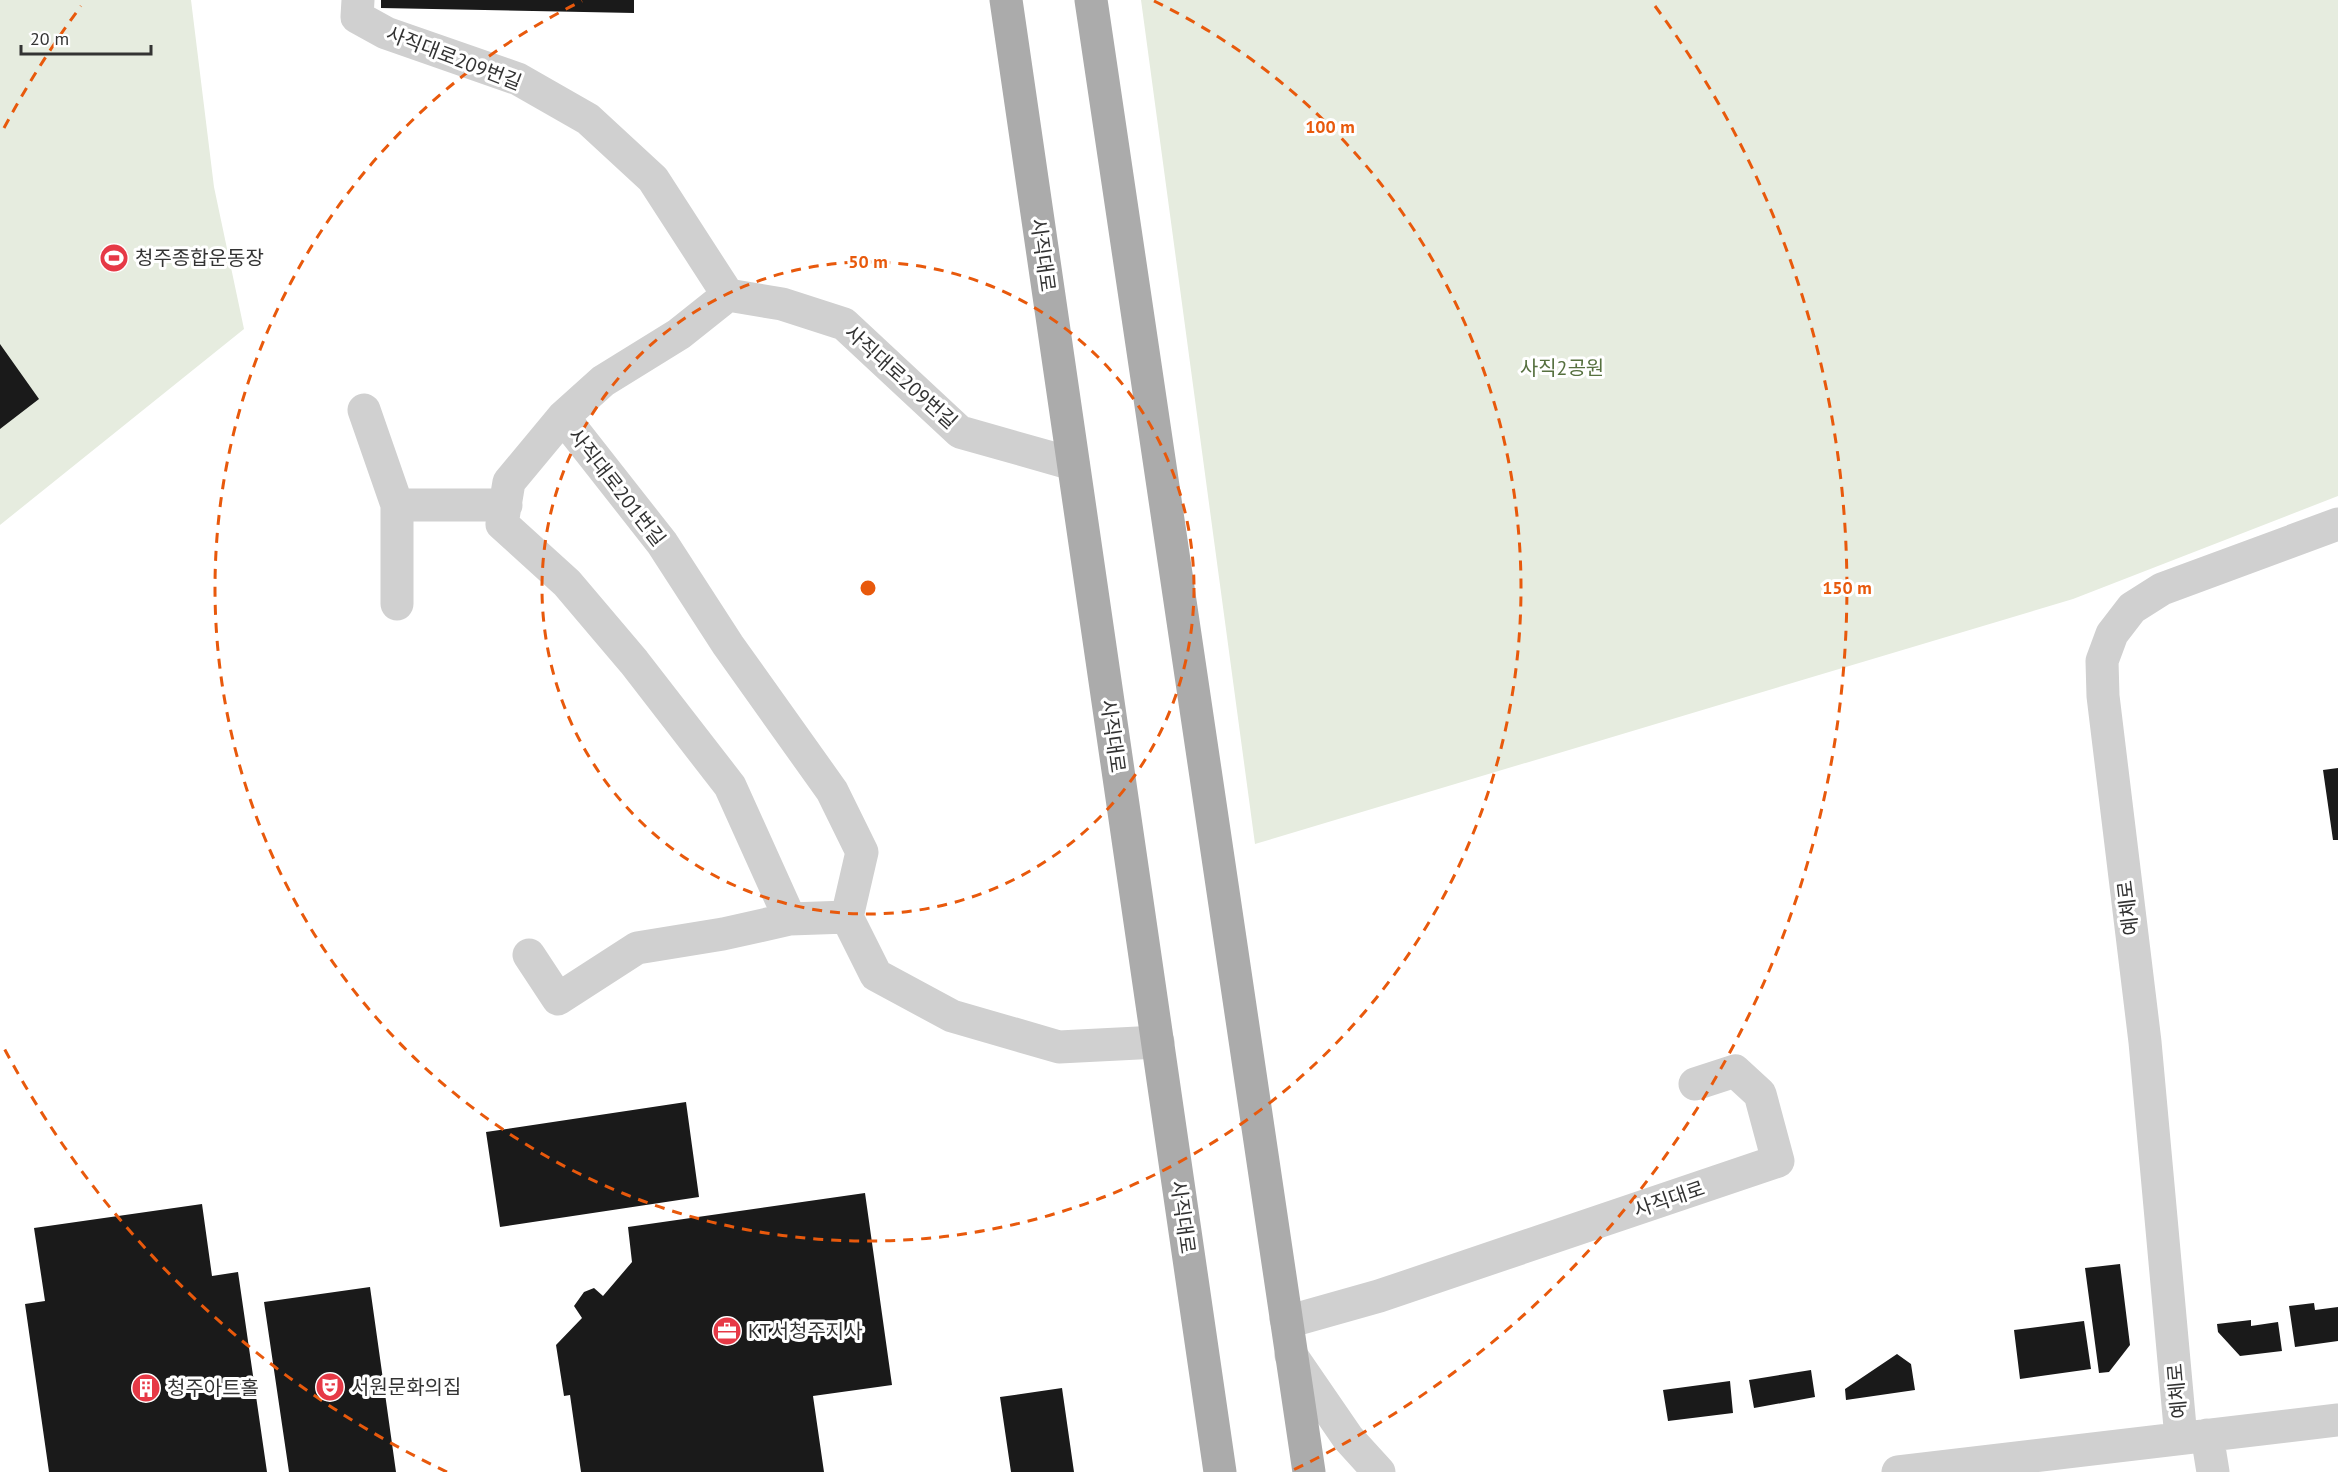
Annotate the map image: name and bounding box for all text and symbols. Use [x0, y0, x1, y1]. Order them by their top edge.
scale bar [21, 18, 152, 56]
street label: 사직대로209번길 [383, 20, 525, 96]
text: 20 m [30, 27, 69, 50]
text: 100 m [1305, 115, 1355, 138]
street label: 사직대로 [1025, 217, 1061, 293]
sports icon: 청주종합운동장 [98, 242, 130, 274]
place label: 청주종합운동장 [135, 245, 264, 271]
text: 50 m [848, 250, 888, 273]
street label: 사직대로209번길 [839, 319, 963, 435]
park label: 사직2공원 [1520, 355, 1604, 381]
street label: 사직대로201번길 [563, 423, 671, 551]
text: 150 m [1822, 576, 1872, 599]
centre of rings [858, 578, 878, 598]
street label: 사직대로 [1095, 698, 1131, 774]
street label: 예체로 [2112, 879, 2144, 937]
street label: 사직대로 [1630, 1175, 1708, 1223]
street label: 사직대로 [1165, 1179, 1201, 1255]
office icon: KT서청주지사 [711, 1315, 743, 1347]
place label: KT서청주지사 [748, 1318, 863, 1344]
street label: 예체로 [2162, 1362, 2192, 1420]
theatre icon: 서원문화의집 [314, 1371, 346, 1403]
building icon: 청주아트홀 [130, 1372, 162, 1404]
place label: 서원문화의집 [351, 1374, 461, 1400]
place label: 청주아트홀 [167, 1375, 259, 1401]

